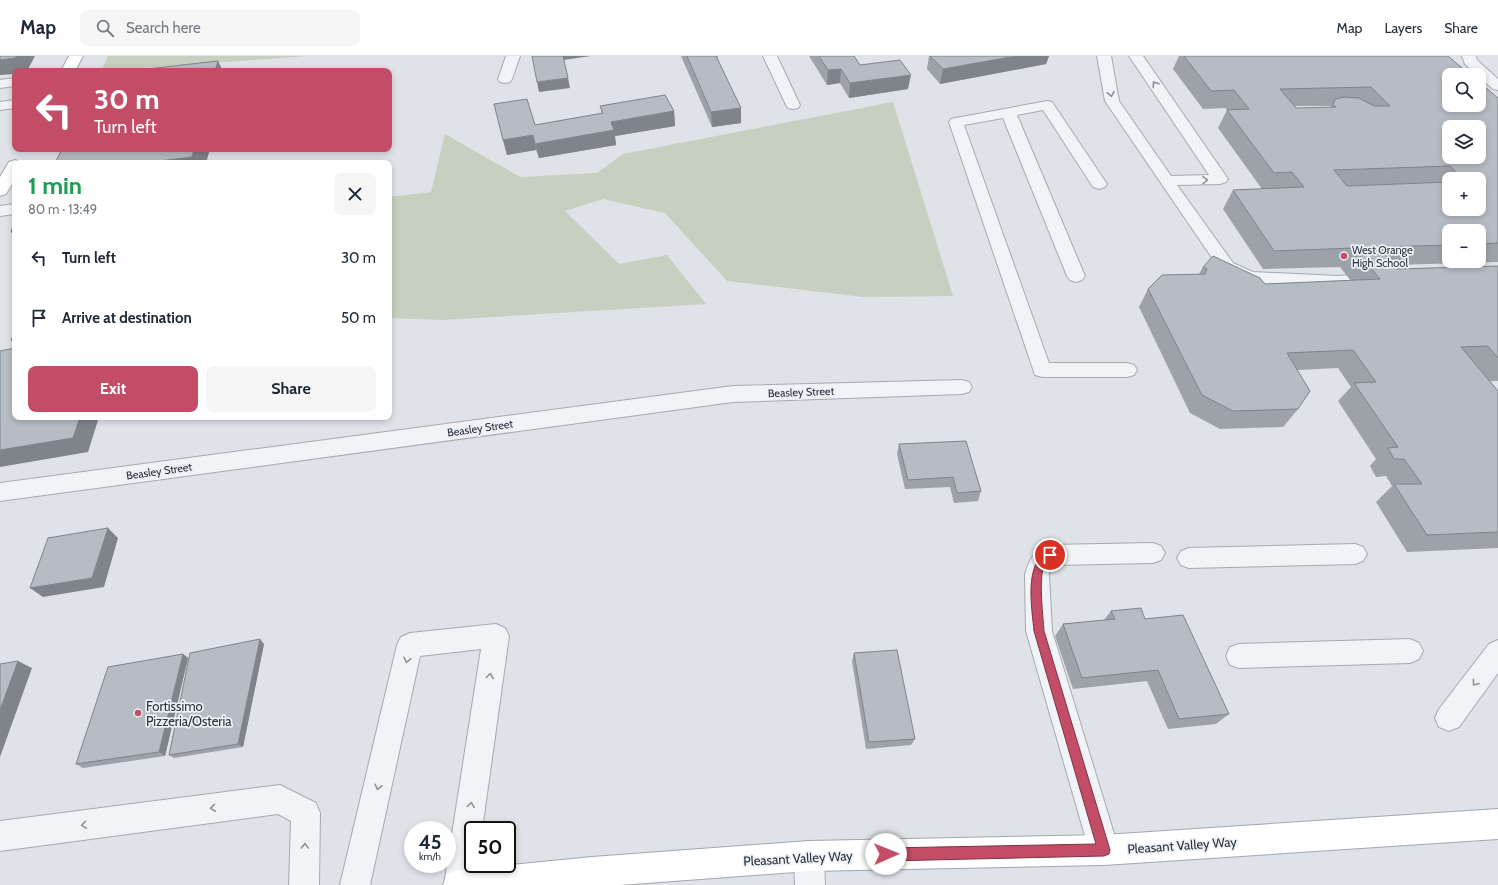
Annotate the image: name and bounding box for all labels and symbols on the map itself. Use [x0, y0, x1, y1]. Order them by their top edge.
one-way arrow [1152, 81, 1160, 88]
one-way arrow [1106, 91, 1115, 98]
one-way arrow [1202, 175, 1208, 184]
place label: West Orange High School [1352, 243, 1413, 270]
marker: West Orange High School [1339, 251, 1349, 261]
street label: Beasley Street [768, 384, 835, 400]
street label: Beasley Street [446, 416, 514, 440]
street label: Beasley Street [125, 459, 193, 483]
pin [1033, 538, 1067, 572]
one-way arrow [403, 657, 411, 664]
one-way arrow [485, 673, 494, 679]
one-way arrow [1473, 679, 1480, 686]
place label: Fortissimo Pizzeria/Osteria [146, 698, 232, 729]
marker: Fortissimo Pizzeria/Osteria [133, 708, 143, 718]
one-way arrow [374, 784, 382, 790]
one-way arrow [466, 802, 475, 808]
one-way arrow [210, 803, 216, 812]
one-way arrow [81, 820, 87, 829]
speed limit sign: 50 [464, 821, 516, 873]
position arrow [865, 833, 907, 875]
street label: Pleasant Valley Way [1127, 833, 1238, 857]
one-way arrow [301, 843, 309, 849]
street label: Pleasant Valley Way [743, 847, 854, 869]

